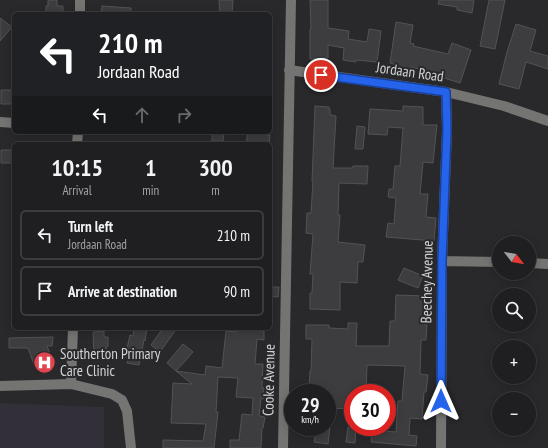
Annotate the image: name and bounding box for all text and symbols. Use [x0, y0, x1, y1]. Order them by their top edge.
text: 210 m [98, 24, 162, 61]
icon: left [32, 28, 84, 80]
street label: Jordaan Road [374, 57, 445, 86]
pin [304, 58, 338, 92]
text: Jordaan Road [98, 60, 180, 83]
icon: arrive [310, 64, 332, 86]
icon: left [89, 104, 111, 126]
icon: ahead [131, 104, 153, 126]
icon: right [173, 104, 195, 126]
text: 10:15 [51, 152, 103, 183]
text: 1 [145, 152, 156, 183]
text: 300 [198, 152, 233, 183]
text: Arrival [62, 182, 92, 199]
text: min [142, 182, 159, 199]
text: m [211, 182, 220, 199]
text: Turn left [68, 217, 113, 236]
icon: left [34, 224, 56, 246]
text: 210 m [217, 226, 250, 245]
text: Jordaan Road [68, 236, 127, 253]
north arrow [492, 236, 536, 280]
map controls [492, 236, 536, 436]
street label: Beechey Avenue [416, 240, 437, 324]
icon: arrive [34, 280, 56, 302]
text: Arrive at destination [68, 282, 177, 301]
text: 90 m [224, 282, 250, 301]
button: search [492, 288, 536, 332]
button: + [492, 340, 536, 384]
place label: Southerton Primary Care Clinic [60, 344, 161, 380]
street label: Cooke Avenue [258, 344, 279, 416]
hospital icon: Southerton Primary Care Clinic [32, 350, 58, 376]
position arrow [420, 380, 462, 422]
speed limit sign: 30 [344, 384, 396, 436]
text: 29 [300, 392, 320, 418]
button: − [492, 392, 536, 436]
text: km/h [301, 413, 319, 426]

